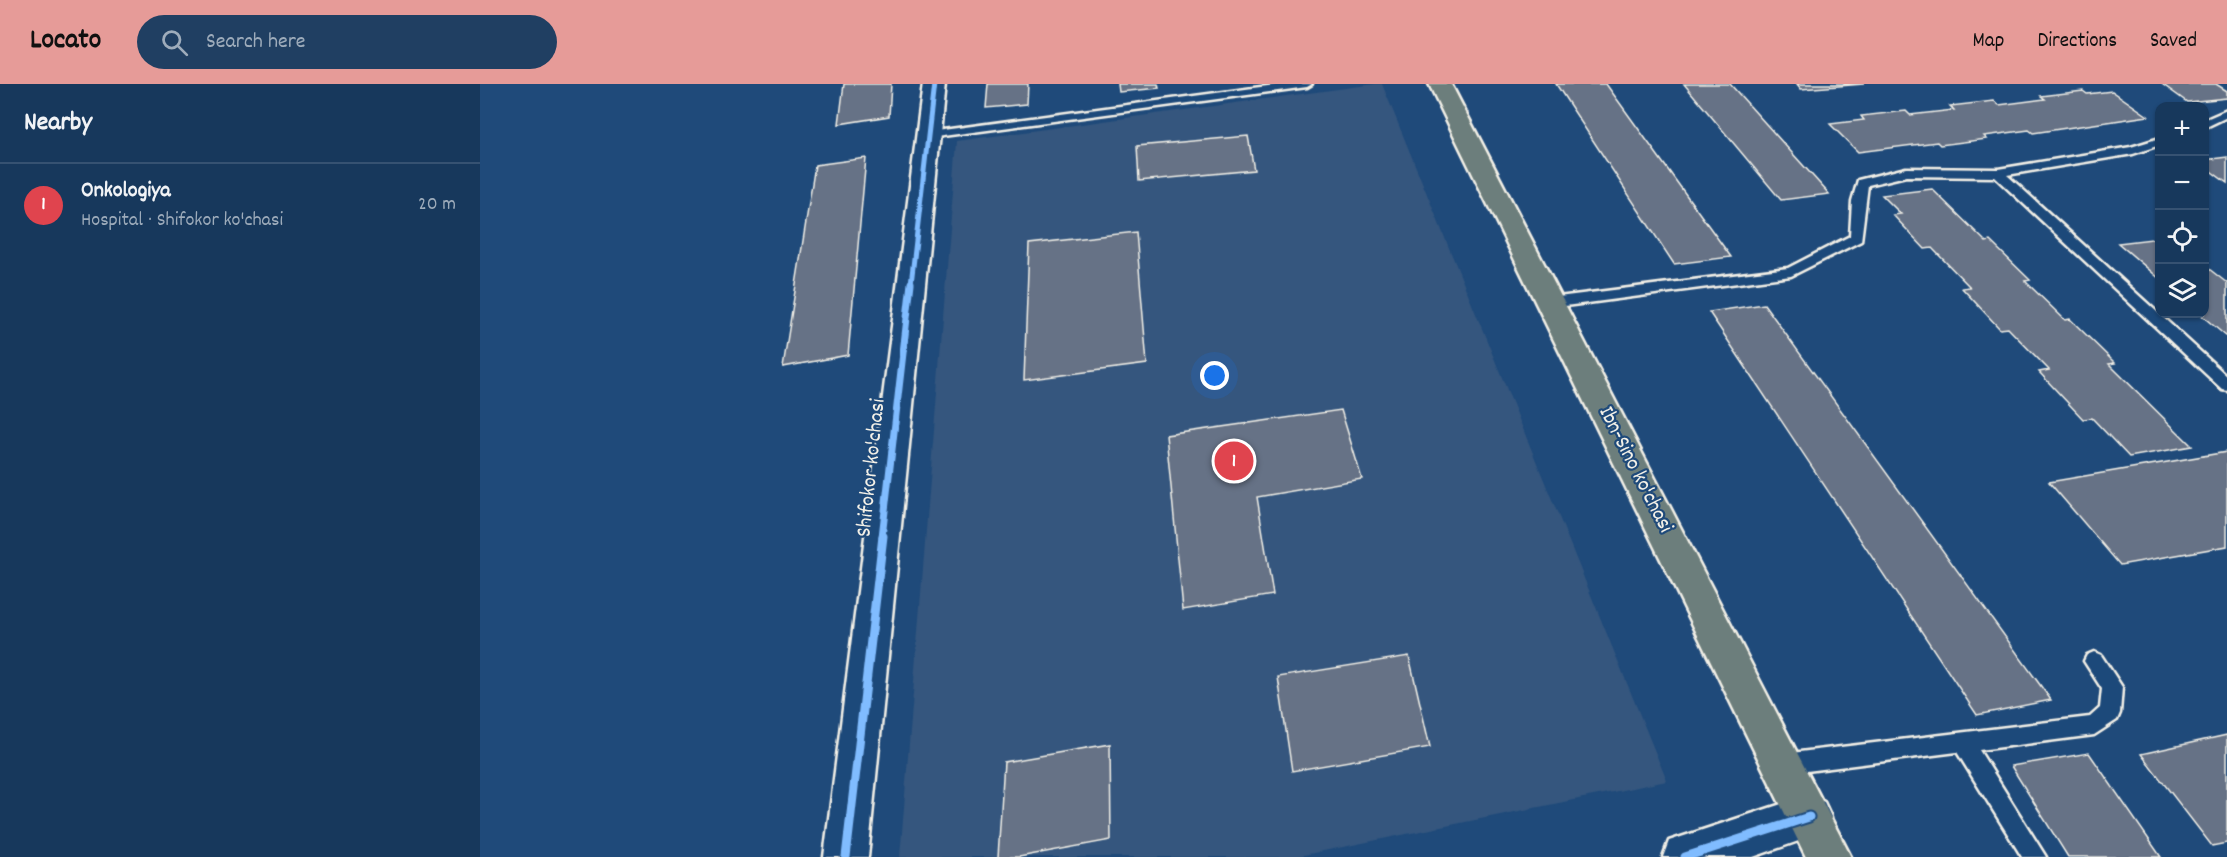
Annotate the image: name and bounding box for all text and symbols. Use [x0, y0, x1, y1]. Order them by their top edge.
search box [137, 15, 557, 69]
text: Locato [30, 22, 101, 62]
icon: search [158, 26, 191, 59]
text: Search here [206, 27, 306, 58]
text: Map [1973, 27, 2004, 57]
text: Directions [2037, 27, 2117, 57]
text: Saved [2150, 27, 2197, 57]
map controls [2155, 102, 2209, 318]
button: + [2155, 102, 2209, 156]
text: Nearby [24, 105, 92, 142]
button: − [2155, 156, 2209, 210]
text: Onkologiya [81, 176, 171, 207]
text: 1 [41, 191, 46, 219]
text: 20 m [418, 191, 456, 219]
text: Hospital · Shifokor ko'chasi [81, 207, 283, 235]
button: locate [2155, 210, 2209, 264]
button: layers [2155, 264, 2209, 318]
your location [1200, 361, 1229, 390]
street label: Shifokor ko'chasi [849, 397, 895, 539]
street label: Ibn-Sino ko'chasi [1590, 401, 1680, 539]
pin: 1 [1214, 438, 1254, 484]

